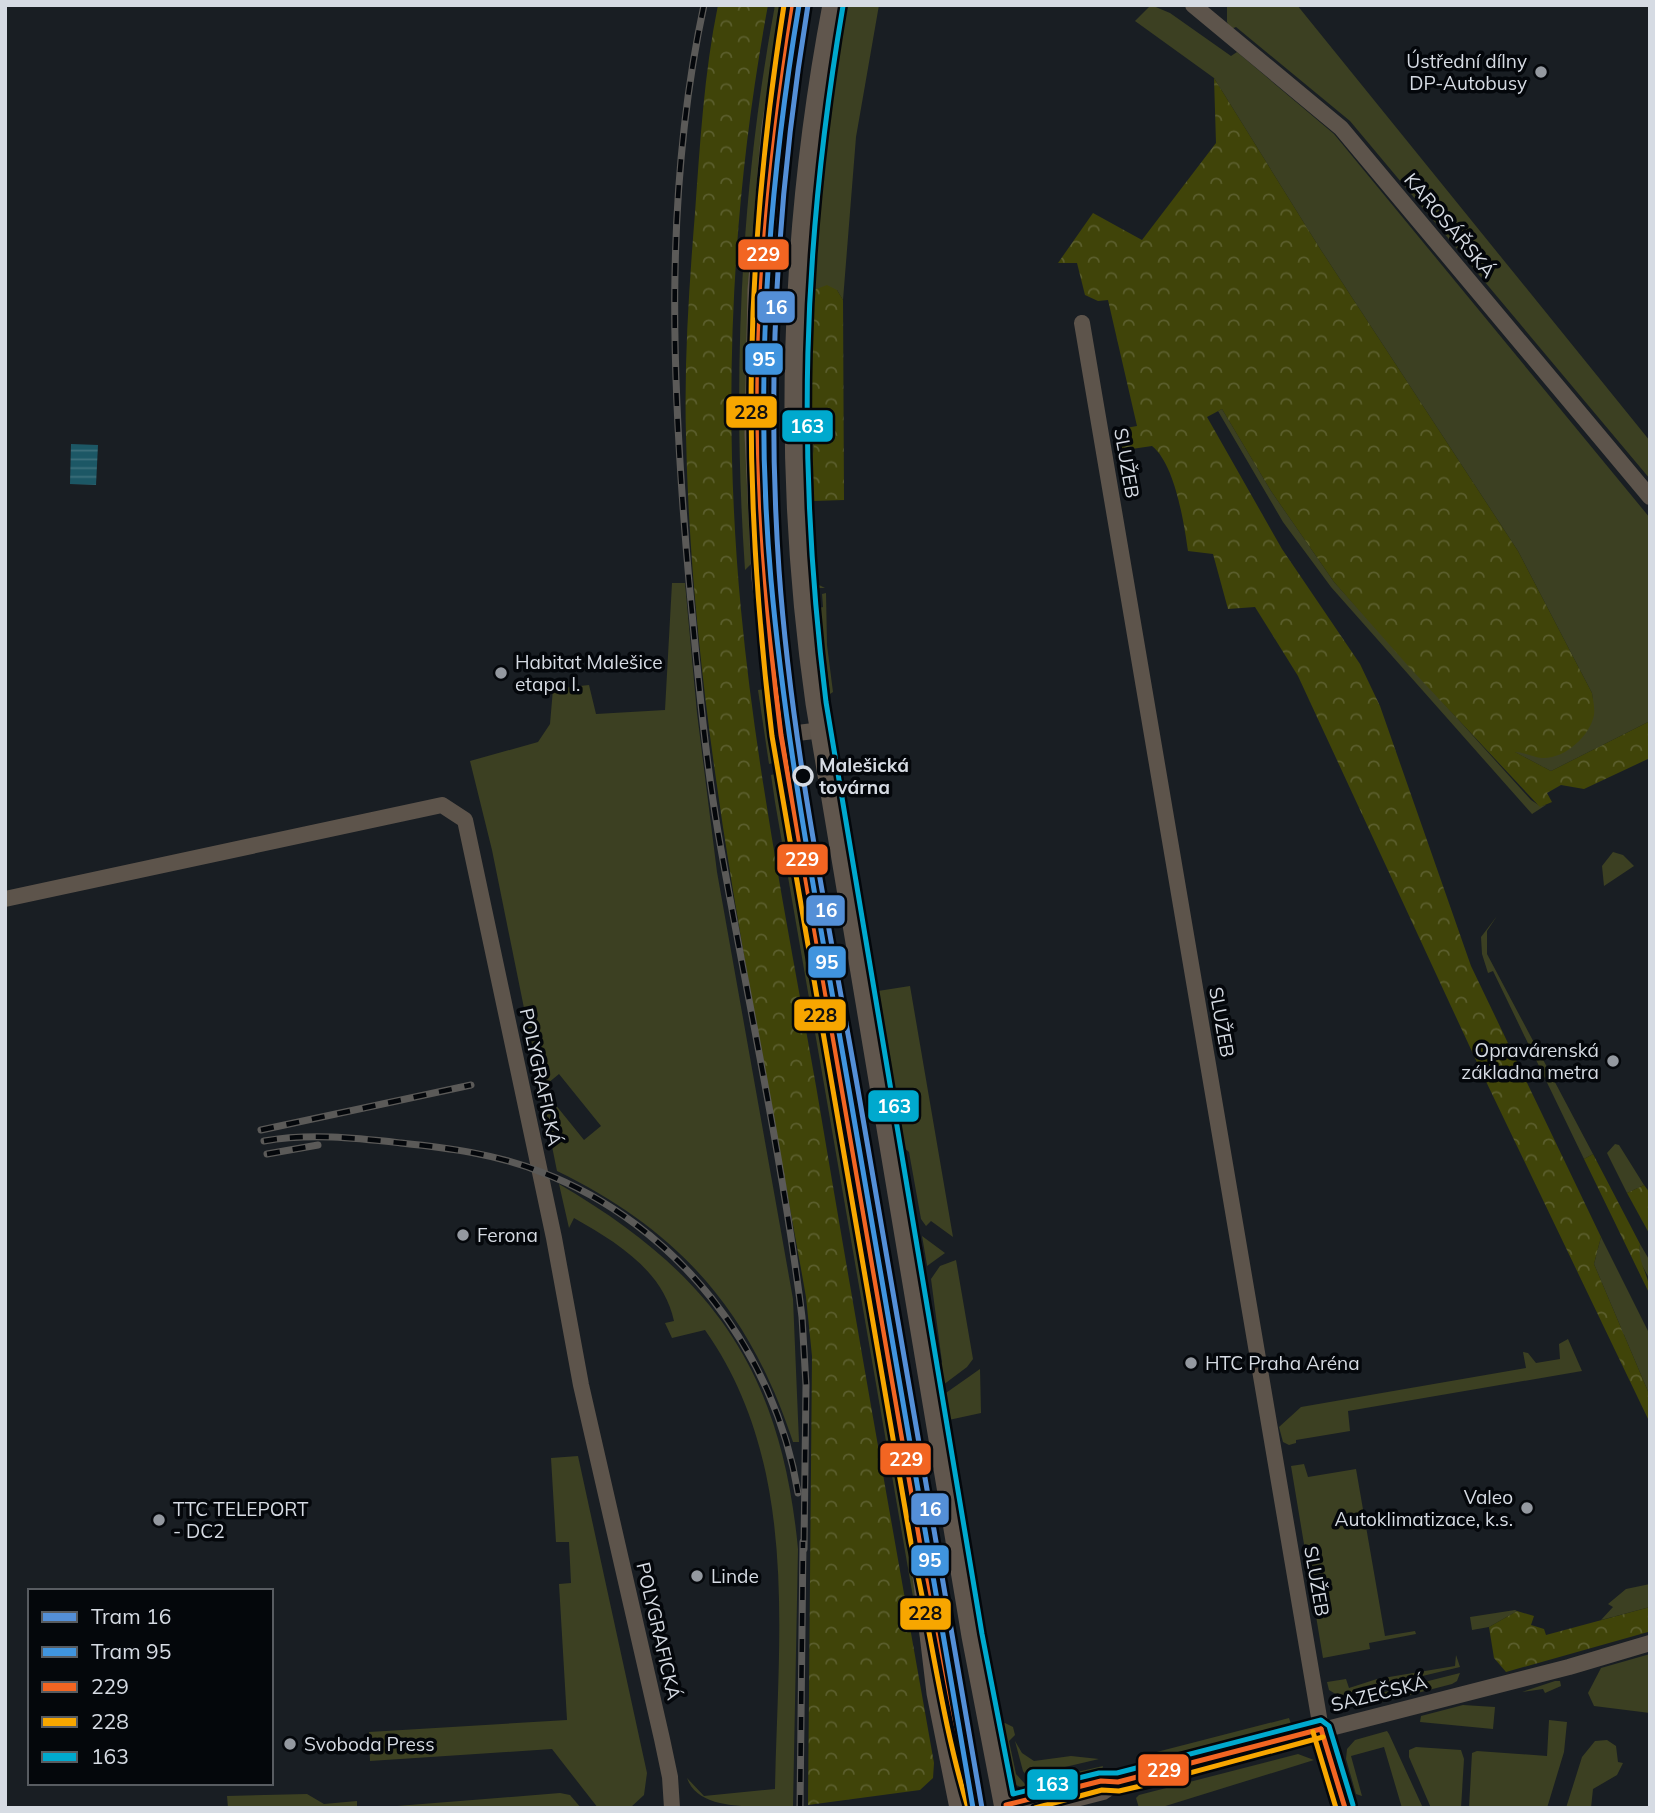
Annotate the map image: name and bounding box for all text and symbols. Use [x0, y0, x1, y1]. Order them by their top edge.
place label: Ústřední dílny DP-Autobusy [1406, 49, 1527, 95]
marker: Ústřední dílny DP-Autobusy [1533, 64, 1549, 80]
street label: KAROSÁŘSKÁ [1399, 168, 1501, 282]
line badge: 229 [737, 238, 790, 271]
text: 229 [746, 242, 780, 266]
line badge: 16 [756, 290, 796, 324]
text: 16 [765, 295, 787, 319]
line badge: 95 [744, 342, 784, 376]
text: 95 [753, 347, 775, 371]
line badge: 228 [725, 395, 778, 429]
text: 228 [734, 400, 768, 424]
line badge: 163 [781, 409, 834, 443]
text: 163 [790, 414, 824, 438]
street label: SLUŽEB [1109, 426, 1145, 500]
place label: Habitat Malešice etapa I. [515, 650, 663, 696]
marker: Habitat Malešice etapa I. [493, 665, 509, 681]
place label: Malešická továrna [819, 753, 909, 799]
marker: Malešická továrna [793, 766, 813, 786]
line badge: 229 [776, 843, 829, 876]
text: 229 [785, 847, 819, 871]
line badge: 16 [805, 894, 846, 927]
text: 16 [815, 898, 837, 922]
line badge: 95 [807, 945, 847, 979]
text: 95 [816, 950, 838, 974]
street label: SLUŽEB [1204, 985, 1240, 1059]
line badge: 228 [793, 998, 847, 1032]
text: 228 [803, 1003, 837, 1027]
street label: POLYGRAFICKÁ [515, 1006, 567, 1148]
place label: Opravárenská základna metra [1461, 1038, 1599, 1084]
marker: Opravárenská základna metra [1605, 1053, 1621, 1069]
line badge: 163 [867, 1089, 920, 1123]
text: 163 [877, 1094, 911, 1118]
place label: Ferona [477, 1223, 538, 1247]
marker: Ferona [455, 1227, 471, 1243]
place label: HTC Praha Aréna [1205, 1351, 1360, 1375]
marker: HTC Praha Aréna [1183, 1355, 1199, 1371]
line badge: 229 [879, 1442, 932, 1476]
text: 229 [889, 1447, 923, 1471]
place label: Valeo Autoklimatizace, k.s. [1335, 1485, 1513, 1531]
line badge: 16 [910, 1492, 950, 1526]
place label: TTC TELEPORT - DC2 [173, 1497, 309, 1543]
text: 16 [919, 1497, 941, 1521]
marker: Valeo Autoklimatizace, k.s. [1519, 1500, 1535, 1516]
marker: TTC TELEPORT - DC2 [151, 1512, 167, 1528]
line badge: 95 [910, 1544, 950, 1577]
street label: SLUŽEB [1299, 1544, 1335, 1618]
text: 95 [919, 1548, 941, 1572]
street label: POLYGRAFICKÁ [631, 1560, 687, 1702]
place label: Linde [711, 1564, 759, 1588]
marker: Linde [689, 1568, 705, 1584]
legend [28, 1589, 273, 1785]
line badge: 228 [899, 1597, 952, 1631]
text: 228 [908, 1601, 942, 1625]
text: Tram 16 [91, 1603, 171, 1629]
text: Tram 95 [91, 1638, 171, 1664]
street label: SAZEČSKÁ [1328, 1669, 1430, 1717]
text: 229 [91, 1673, 129, 1699]
text: 228 [91, 1708, 129, 1734]
place label: Svoboda Press [304, 1732, 435, 1756]
marker: Svoboda Press [282, 1736, 298, 1752]
text: 163 [91, 1743, 129, 1769]
line badge: 229 [1137, 1753, 1190, 1787]
text: 229 [1147, 1758, 1181, 1782]
line badge: 163 [1026, 1768, 1079, 1801]
text: 163 [1035, 1772, 1069, 1796]

